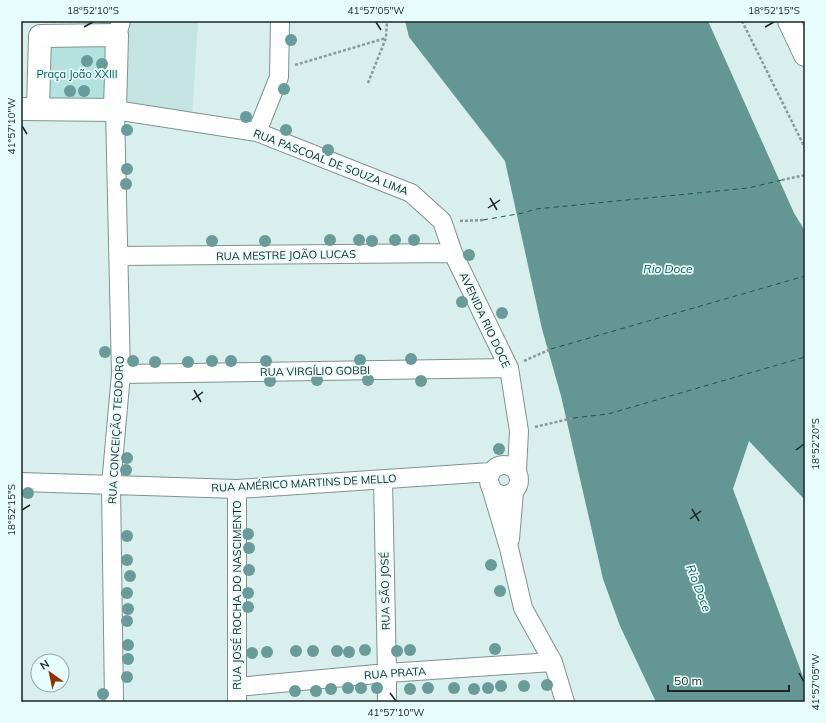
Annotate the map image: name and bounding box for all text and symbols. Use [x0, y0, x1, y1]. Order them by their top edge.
text: 18°52'10"S [67, 4, 119, 17]
text: 41°57'05"W [348, 4, 404, 17]
text: 18°52'15"S [748, 4, 800, 17]
park label: Praça João XXIII [36, 67, 118, 81]
text: 41°57'10"W [5, 98, 18, 154]
street label: RUA PASCOAL DE SOUZA LIMA [251, 126, 411, 198]
street label: RUA MESTRE JOÃO LUCAS [216, 247, 356, 263]
water label: Rio Doce [643, 261, 693, 276]
street label: AVENIDA RIO DOCE [457, 270, 513, 370]
street label: RUA CONCEIÇÃO TEODORO [105, 356, 127, 504]
street label: RUA VIRGÍLIO GOBBI [260, 363, 370, 379]
text: 18°52'20"S [809, 418, 822, 470]
street label: RUA AMÉRICO MARTINS DE MELLO [211, 471, 397, 495]
text: 18°52'15"S [5, 484, 18, 536]
street label: RUA JOSÉ ROCHA DO NASCIMENTO [230, 500, 244, 690]
street label: RUA SÃO JOSÉ [377, 552, 393, 630]
water label: Rio Doce [683, 562, 715, 614]
north arrow [30, 653, 70, 693]
text: 41°57'05"W [809, 654, 822, 710]
text: N [37, 656, 52, 673]
street label: RUA PRATA [363, 664, 427, 682]
scale bar [668, 667, 789, 693]
text: 50 m [674, 673, 702, 688]
text: 41°57'10"W [368, 706, 424, 719]

